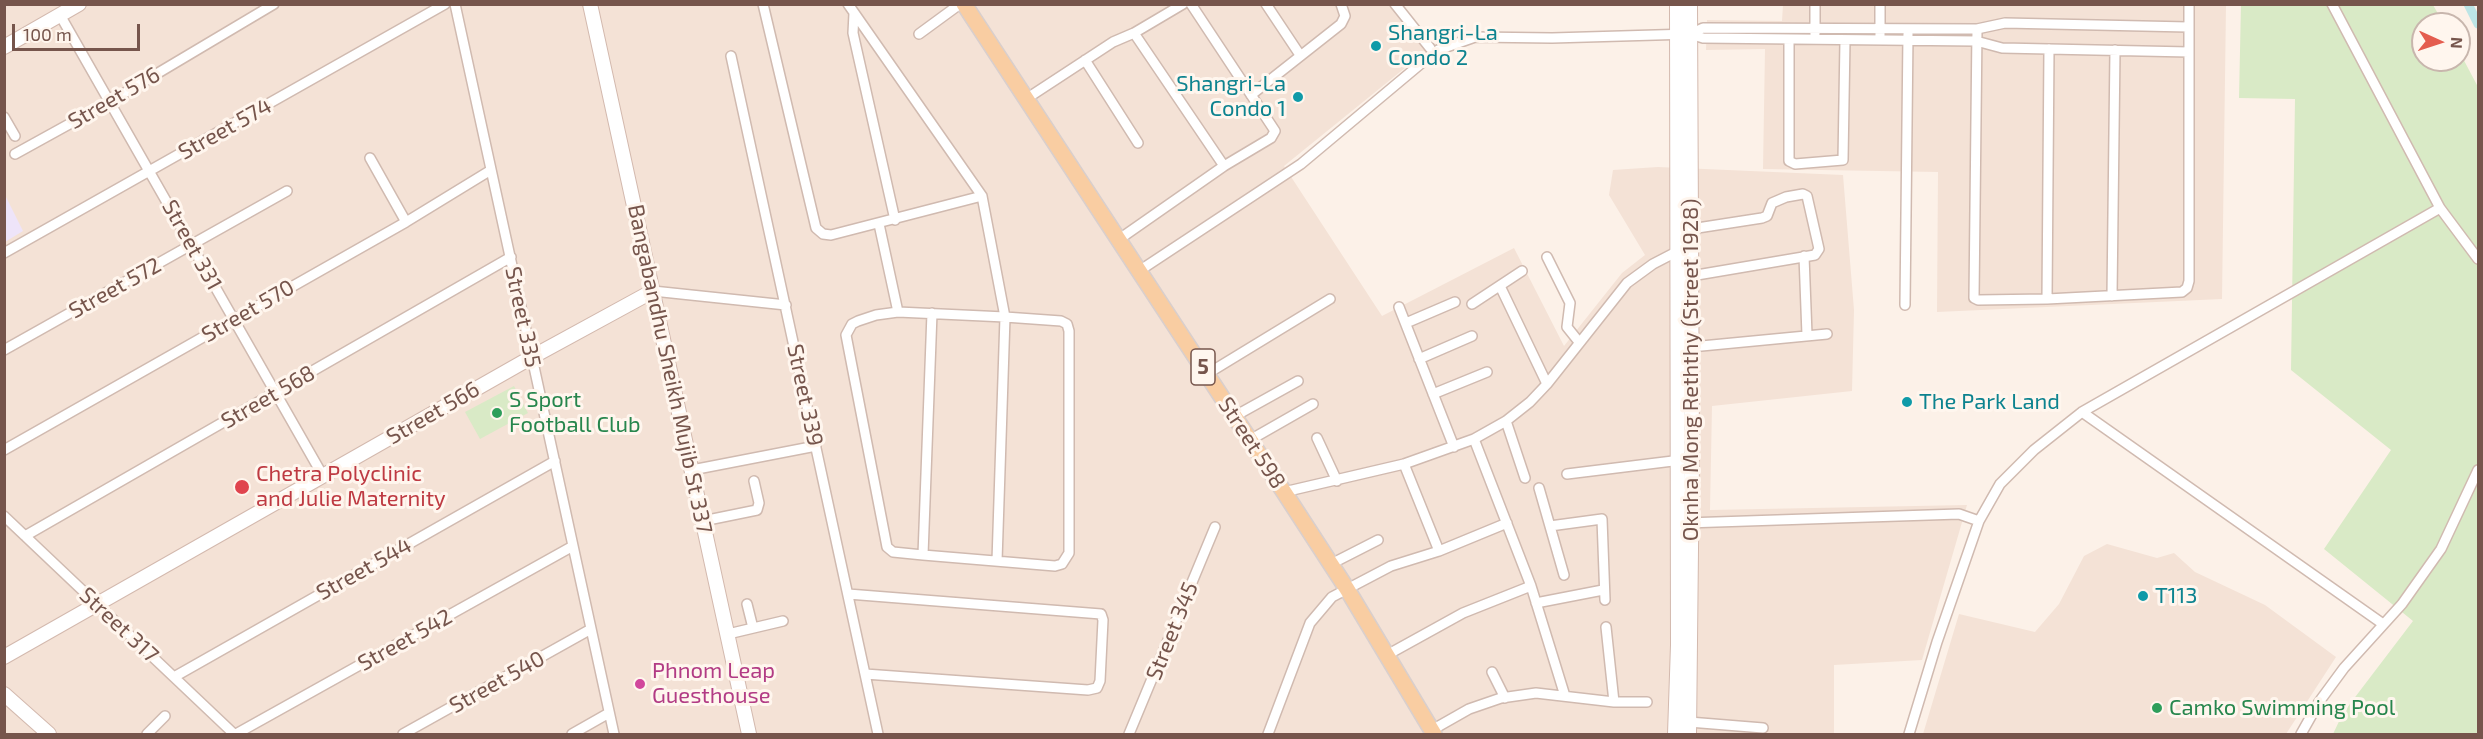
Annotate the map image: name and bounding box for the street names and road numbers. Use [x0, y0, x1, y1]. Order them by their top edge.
street label: Street 576 [63, 61, 165, 135]
street label: Street 574 [174, 93, 276, 165]
street label: Street 331 [156, 195, 228, 295]
street label: Oknha Mong Reththy (Street 1928) [1678, 199, 1704, 541]
street label: Bangabandhu Sheikh Mujib St 337 [622, 202, 718, 536]
street label: Street 572 [64, 252, 166, 324]
street label: Street 335 [499, 264, 547, 370]
street label: Street 570 [197, 274, 299, 348]
street label: Street 339 [781, 342, 829, 448]
road number: 5 [1191, 349, 1215, 385]
street label: Street 568 [216, 360, 320, 434]
street label: Street 566 [382, 376, 484, 450]
street label: Street 598 [1213, 392, 1291, 494]
street label: Street 544 [312, 532, 416, 606]
street label: Street 345 [1140, 578, 1204, 684]
street label: Street 317 [74, 582, 164, 668]
street label: Street 542 [353, 603, 457, 677]
street label: Street 540 [445, 645, 549, 719]

